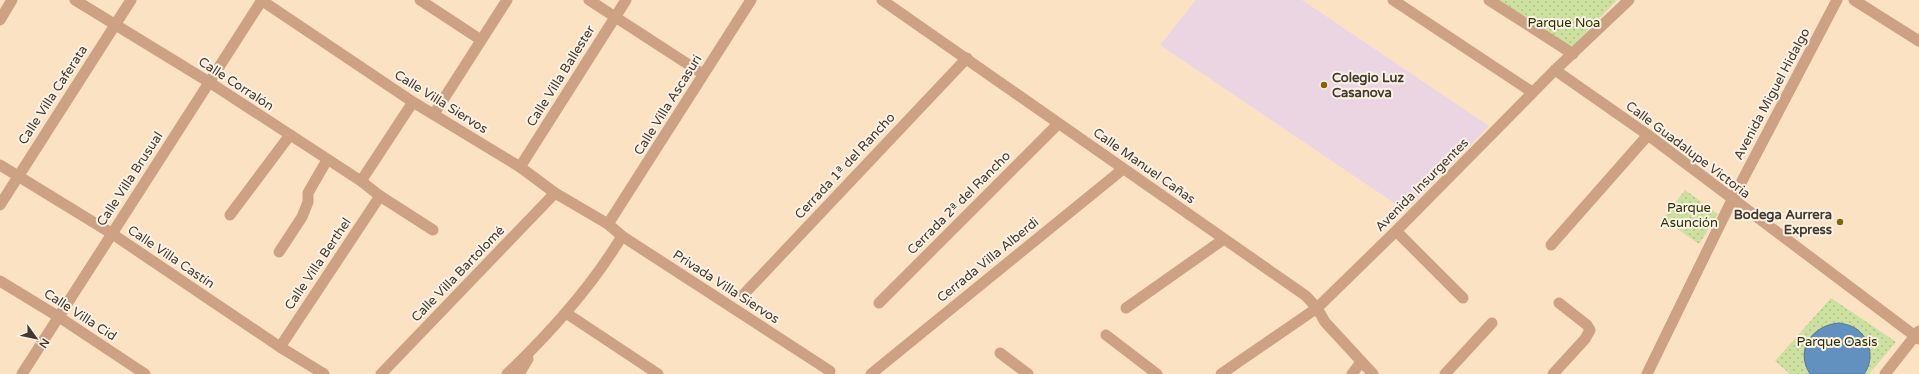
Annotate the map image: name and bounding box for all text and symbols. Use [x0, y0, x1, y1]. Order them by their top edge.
park label: Parque Noa [1528, 15, 1600, 31]
street label: Calle Villa Ballester [523, 22, 599, 130]
street label: Avenida Miguel Hidalgo [1730, 25, 1814, 163]
street label: Calle Villa Caferata [15, 42, 91, 148]
street label: Calle Villa Ascasuri [631, 52, 705, 158]
street label: Calle Corralón [195, 54, 277, 114]
street label: Calle Villa Siervos [391, 67, 491, 137]
place label: Colegio Luz Casanova [1332, 70, 1404, 101]
marker: Colegio Luz Casanova [1319, 80, 1329, 90]
street label: Calle Guadalupe Victoria [1623, 98, 1753, 202]
street label: Cerrada 1ª del Rancho [792, 109, 899, 223]
street label: Calle Manuel Cañas [1090, 125, 1198, 207]
street label: Calle Villa Brusual [94, 129, 166, 229]
street label: Avenida Insurgentes [1372, 135, 1472, 235]
street label: Cerrada 2ª del Rancho [904, 148, 1014, 258]
park label: Parque Asunción [1660, 200, 1718, 231]
place label: Bodega Aurrera Express [1734, 207, 1832, 238]
street label: Cerrada Villa Alberdi [934, 214, 1042, 306]
street label: Calle Villa Berthel [281, 215, 355, 313]
marker: Bodega Aurrera Express [1835, 217, 1845, 227]
street label: Calle Villa Castín [124, 222, 218, 292]
street label: Calle Villa Bartolomé [408, 223, 508, 325]
street label: Privada Villa Siervos [670, 247, 782, 327]
street label: Calle Villa Cid [41, 286, 119, 344]
north arrow [16, 318, 56, 358]
park label: Parque Oasis [1797, 334, 1877, 350]
text: N [36, 336, 52, 350]

